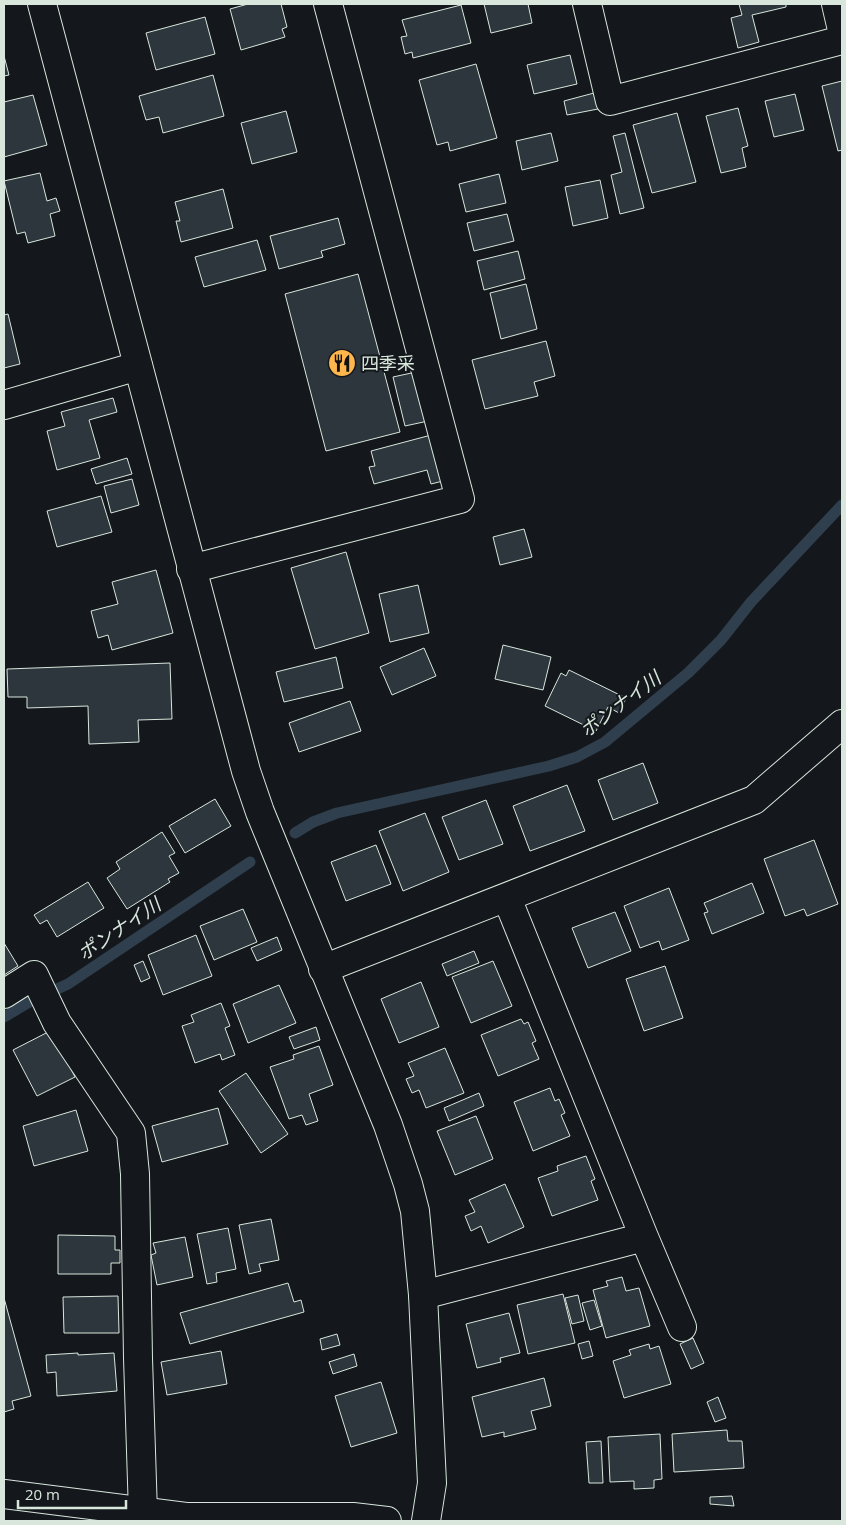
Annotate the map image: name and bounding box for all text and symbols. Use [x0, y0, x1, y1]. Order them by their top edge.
restaurant icon: 四季采 [327, 348, 357, 378]
place label: 四季采 [361, 351, 415, 375]
water label: ポンナイ川 [574, 664, 667, 743]
water label: ポンナイ川 [72, 891, 167, 966]
scale bar [18, 1478, 125, 1510]
text: 20 m [25, 1484, 60, 1504]

